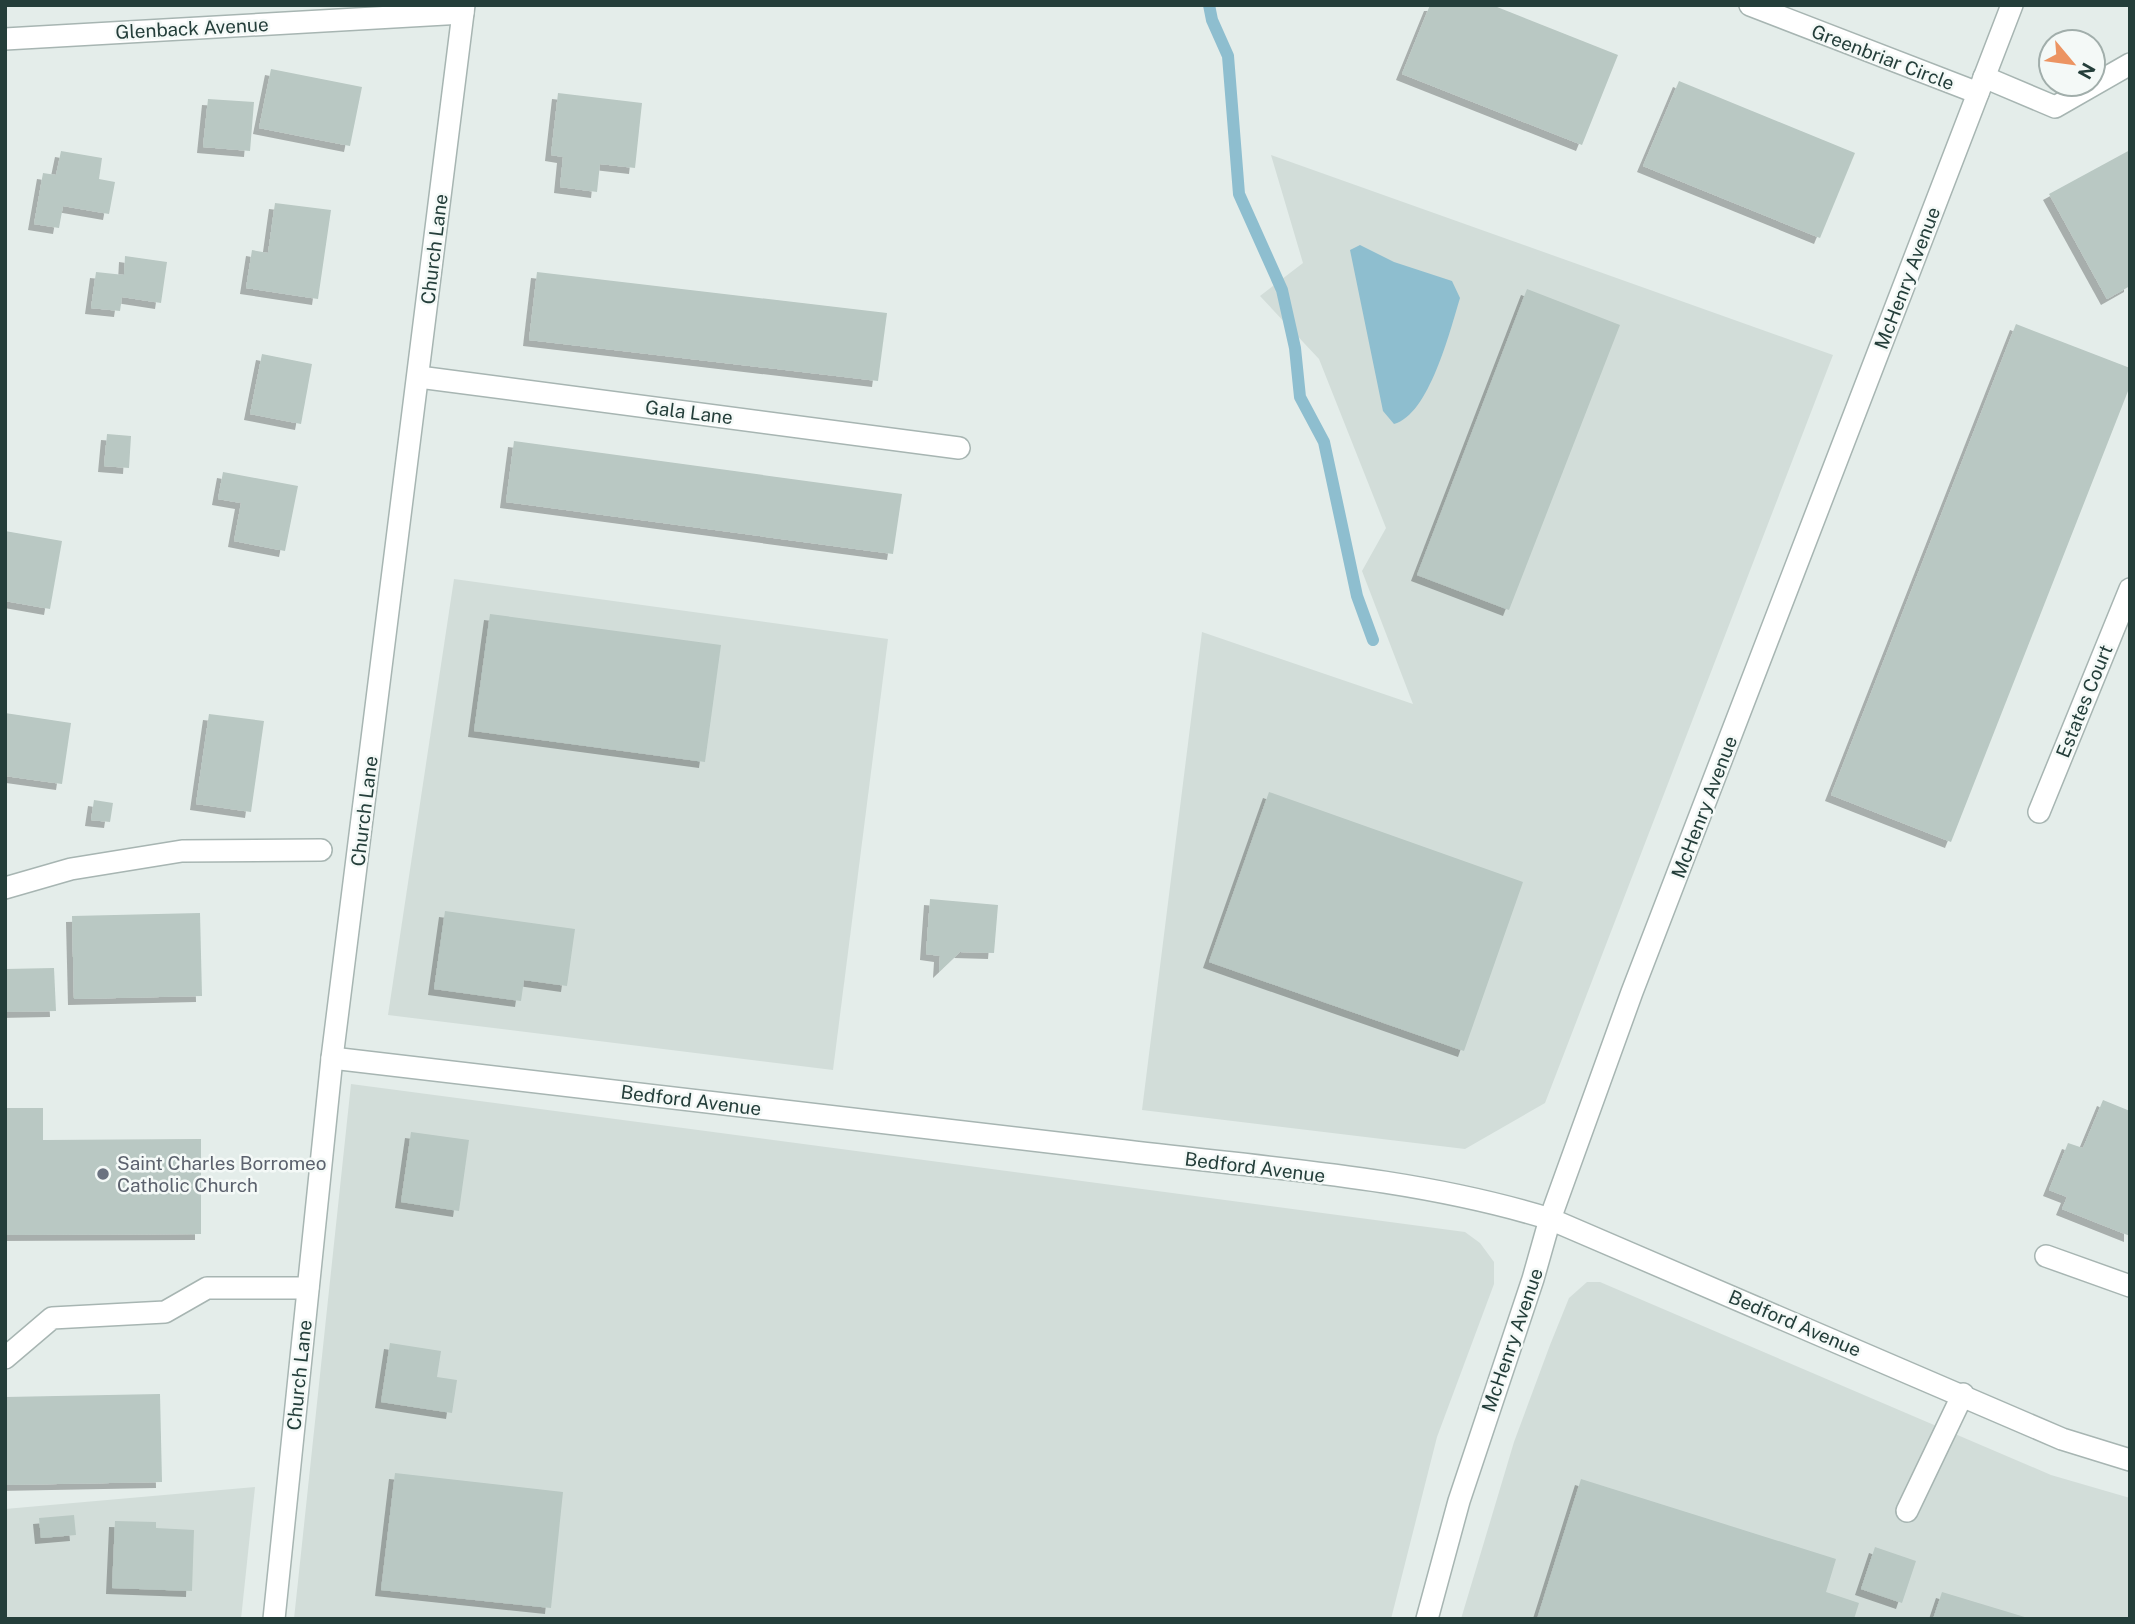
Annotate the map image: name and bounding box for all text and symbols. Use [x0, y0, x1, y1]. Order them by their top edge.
street label: Glenback Avenue [115, 13, 269, 43]
street label: Greenbriar Circle [1809, 20, 1957, 94]
north arrow [2037, 28, 2107, 98]
text: N [2074, 59, 2100, 83]
street label: Church Lane [416, 193, 452, 305]
street label: McHenry Avenue [1870, 204, 1944, 352]
street label: Gala Lane [644, 396, 734, 428]
street label: Estates Court [2051, 641, 2117, 761]
street label: McHenry Avenue [1667, 733, 1741, 881]
street label: Church Lane [346, 755, 382, 867]
street label: Bedford Avenue [619, 1080, 763, 1120]
street label: Bedford Avenue [1183, 1147, 1327, 1187]
place label: Saint Charles Borromeo Catholic Church [117, 1152, 327, 1196]
marker: Saint Charles Borromeo Catholic Church [95, 1166, 111, 1182]
street label: McHenry Avenue [1477, 1265, 1547, 1415]
street label: Bedford Avenue [1726, 1285, 1864, 1361]
street label: Church Lane [282, 1319, 316, 1431]

